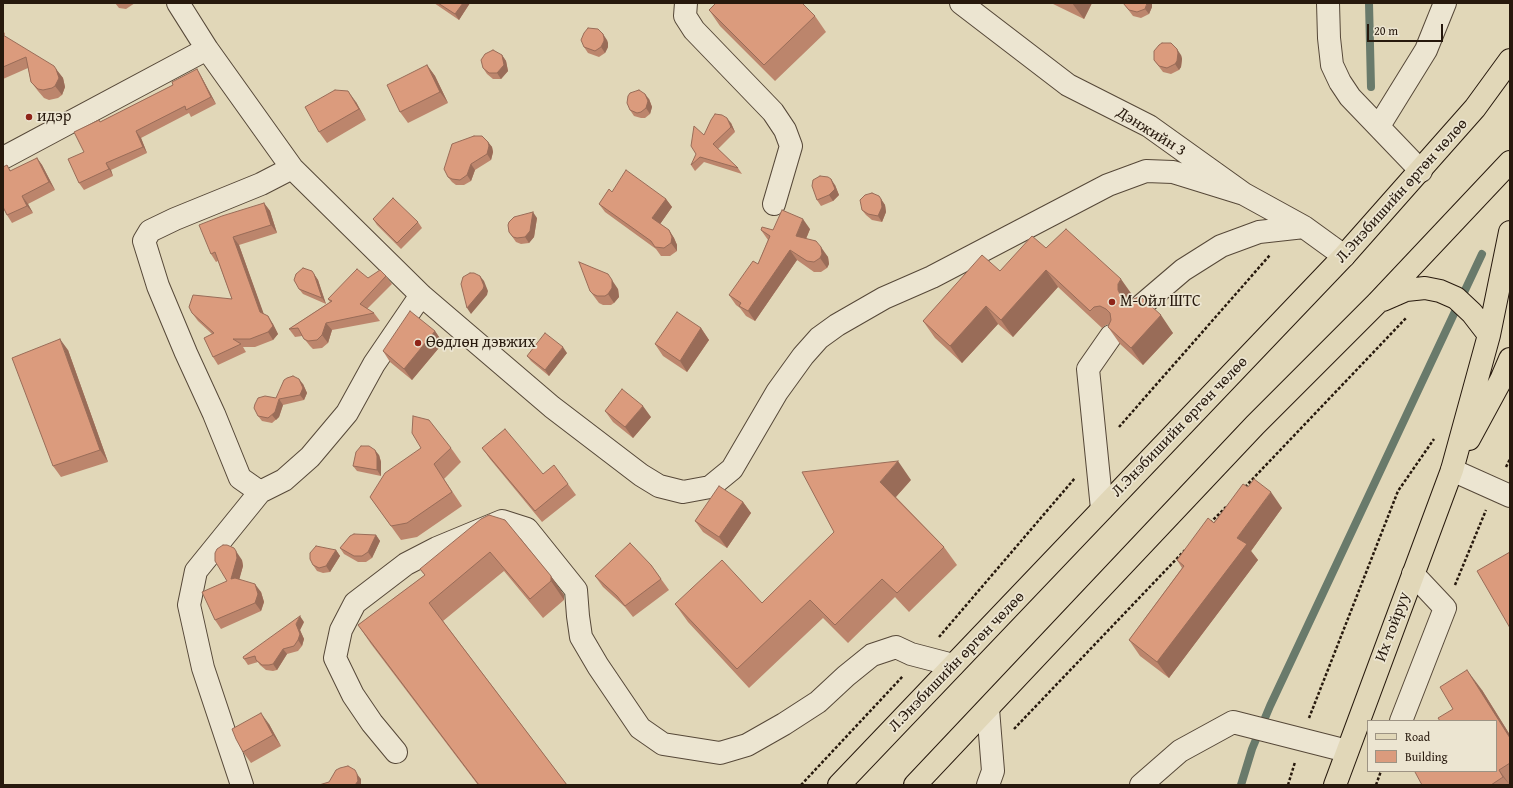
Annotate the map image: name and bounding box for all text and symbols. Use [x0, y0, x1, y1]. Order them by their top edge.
scale bar [1369, 16, 1445, 42]
text: 20 m [1374, 22, 1398, 39]
street label: Дэнжийн 3 [1113, 103, 1189, 161]
place label: идэр [37, 107, 71, 127]
marker: идэр [24, 112, 34, 122]
street label: Л.Энэбишийн өргөн чөлөө [1332, 115, 1472, 267]
place label: М-Ойл ШТС [1120, 292, 1201, 312]
marker: М-Ойл ШТС [1107, 297, 1117, 307]
place label: Өөдлөн дэвжих [426, 333, 536, 353]
marker: Өөдлөн дэвжих [413, 338, 423, 348]
street label: Л.Энэбишийн өргөн чөлөө [1108, 353, 1252, 501]
street label: Л.Энэбишийн өргөн чөлөө [885, 588, 1029, 736]
street label: Их тойруу [1372, 590, 1414, 664]
legend [1367, 720, 1497, 772]
text: Road [1405, 728, 1430, 745]
text: Building [1405, 748, 1448, 765]

